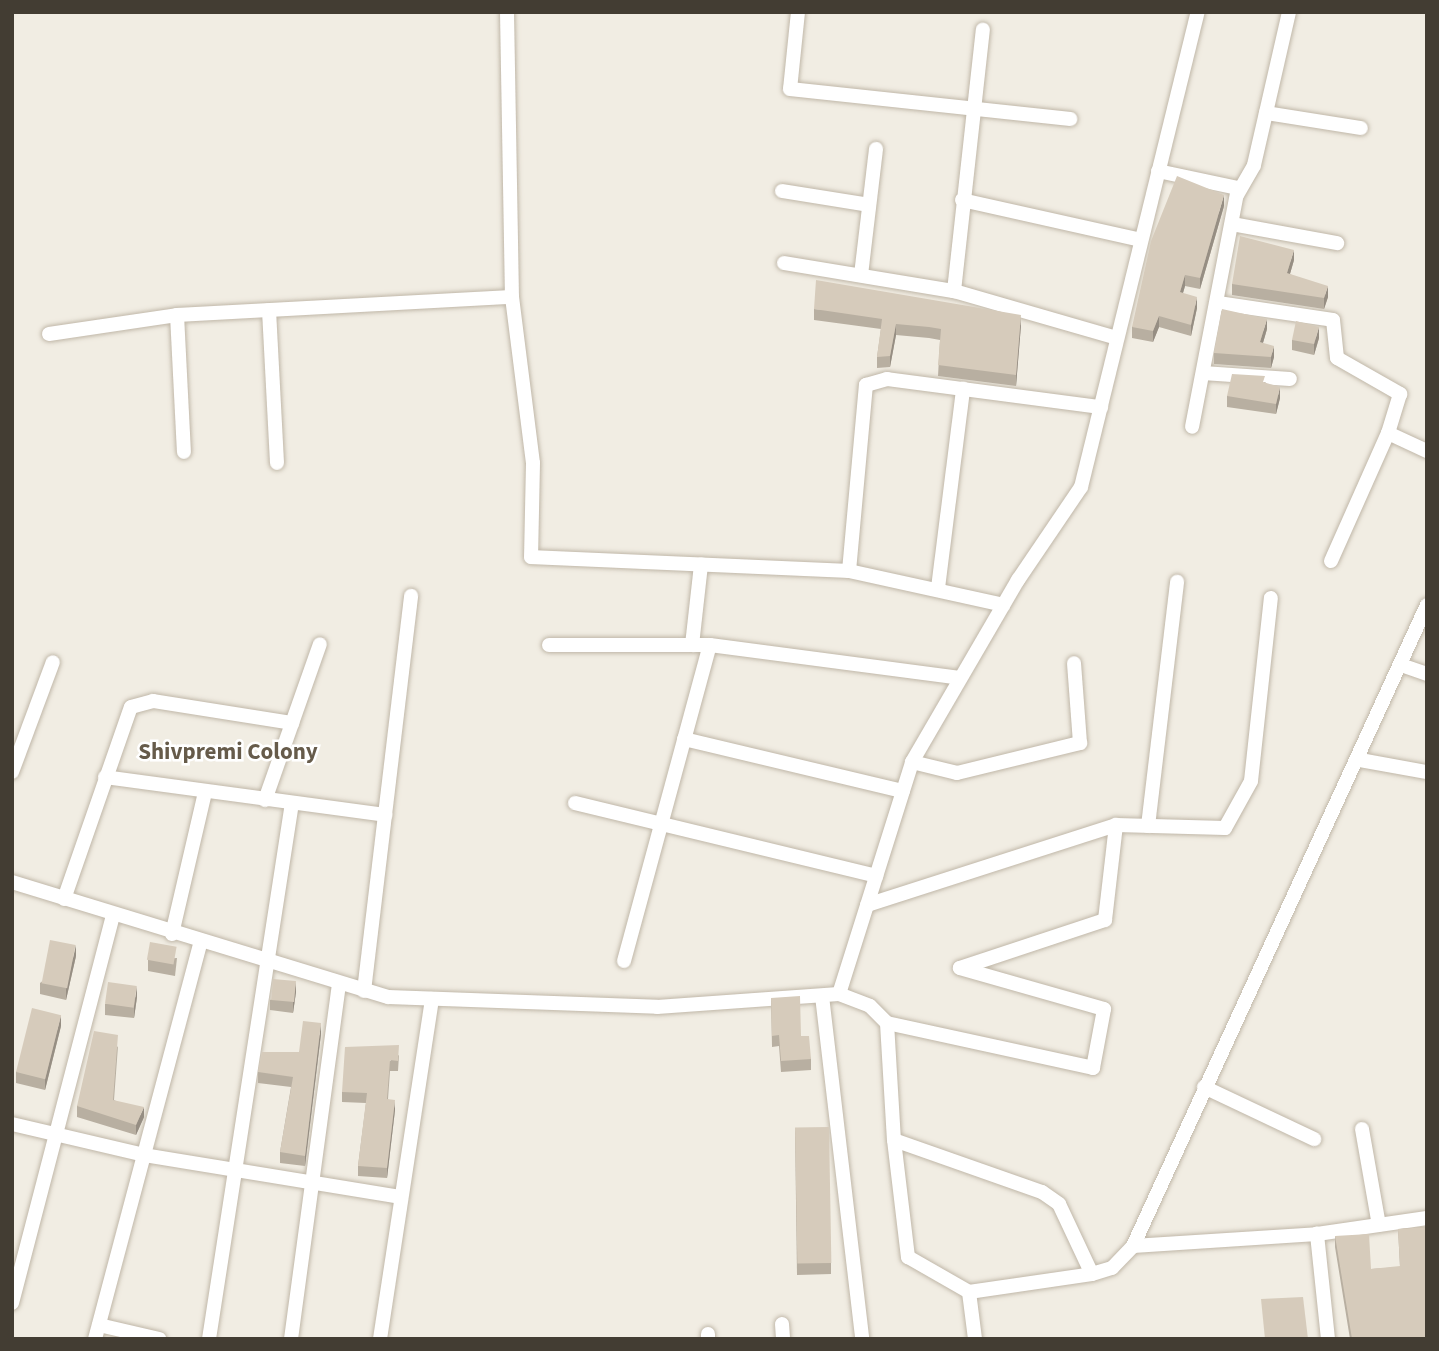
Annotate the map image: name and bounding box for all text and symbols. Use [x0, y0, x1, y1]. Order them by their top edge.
district label: Shivpremi Colony [138, 738, 318, 766]

